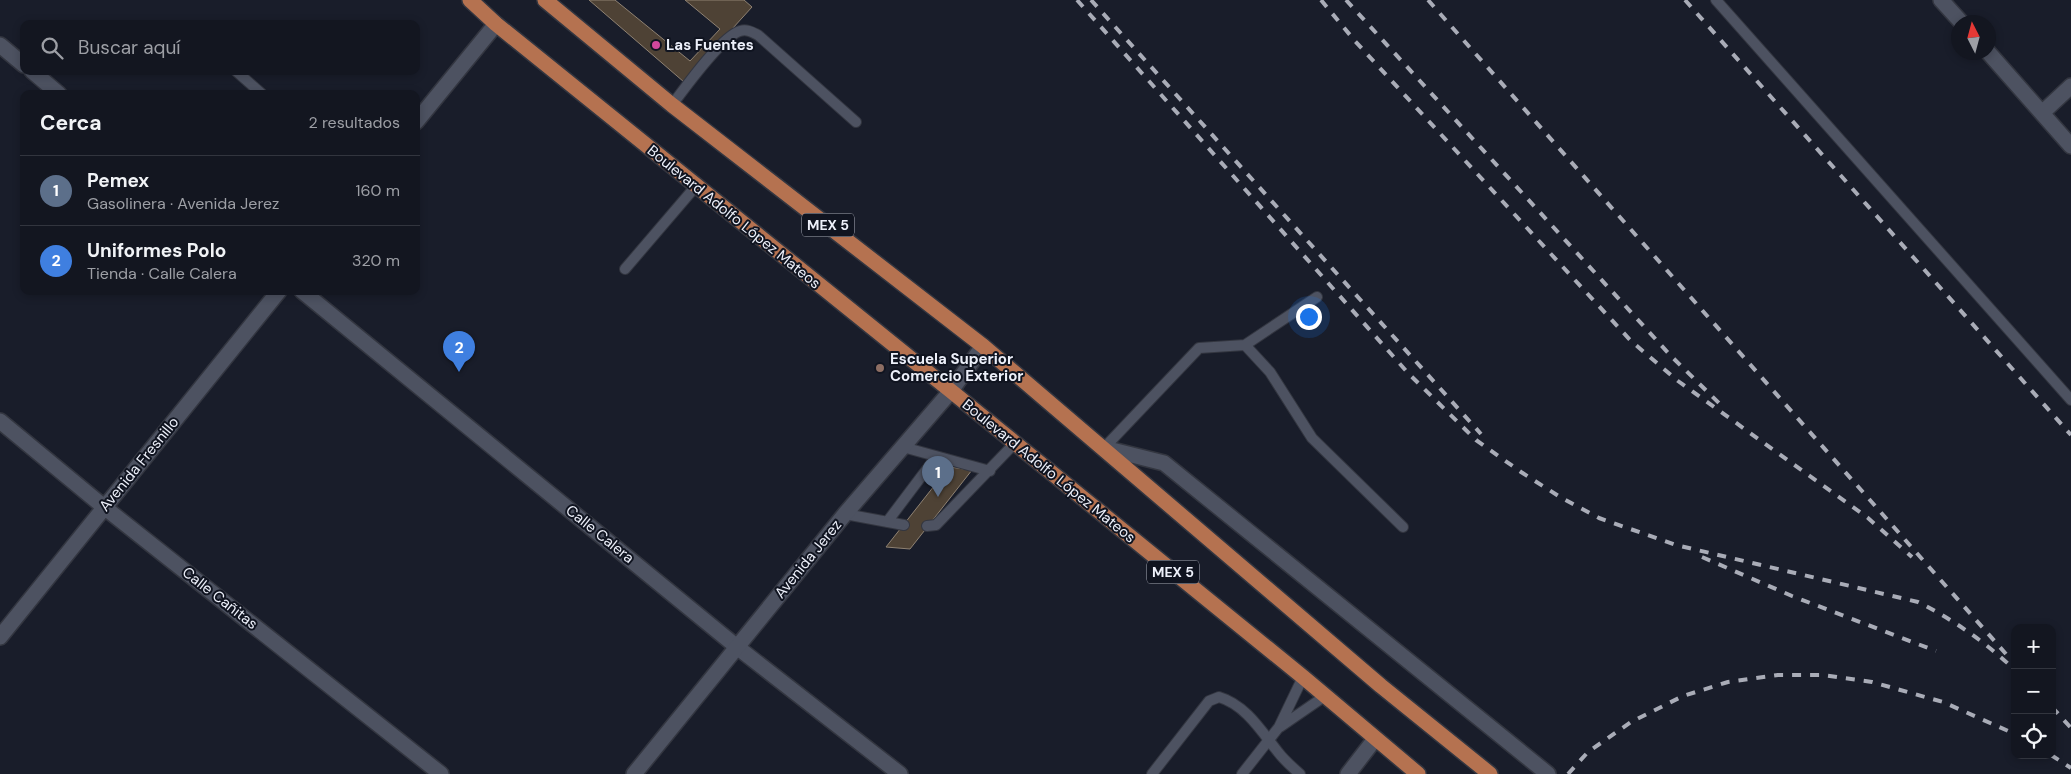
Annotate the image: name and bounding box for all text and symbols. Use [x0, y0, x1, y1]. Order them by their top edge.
north arrow [1951, 15, 1996, 60]
search box [20, 20, 420, 75]
icon: search [38, 34, 66, 62]
text: Buscar aquí [78, 35, 181, 60]
place label: Las Fuentes [666, 35, 754, 55]
marker: Las Fuentes [650, 39, 662, 51]
text: Cerca [40, 109, 102, 137]
text: 2 resultados [309, 112, 400, 133]
street label: Boulevard Adolfo López Mateos [643, 141, 825, 293]
text: Pemex [87, 168, 149, 193]
text: 1 [53, 180, 59, 201]
text: 160 m [356, 180, 400, 201]
text: Gasolinera · Avenida Jerez [87, 193, 279, 214]
road number: MEX 5 [802, 214, 854, 236]
text: Uniformes Polo [87, 238, 226, 263]
text: 2 [51, 250, 61, 271]
text: 320 m [352, 250, 400, 271]
text: Tienda · Calle Calera [87, 263, 237, 284]
your location [1296, 304, 1322, 330]
pin: 2 [443, 331, 475, 372]
place label: Escuela Superior Comercio Exterior [890, 349, 1023, 386]
marker: Escuela Superior Comercio Exterior [874, 362, 886, 374]
street label: Boulevard Adolfo López Mateos [958, 395, 1140, 547]
street label: Avenida Fresnillo [95, 412, 183, 515]
pin: 1 [922, 456, 954, 497]
street label: Calle Calera [562, 500, 638, 568]
street label: Avenida Jerez [770, 515, 846, 602]
road number: MEX 5 [1147, 560, 1199, 584]
street label: Calle Cañitas [178, 562, 262, 634]
map controls [2011, 624, 2056, 759]
button: + [2011, 624, 2056, 669]
button: − [2011, 669, 2056, 714]
button: locate [2011, 714, 2056, 759]

